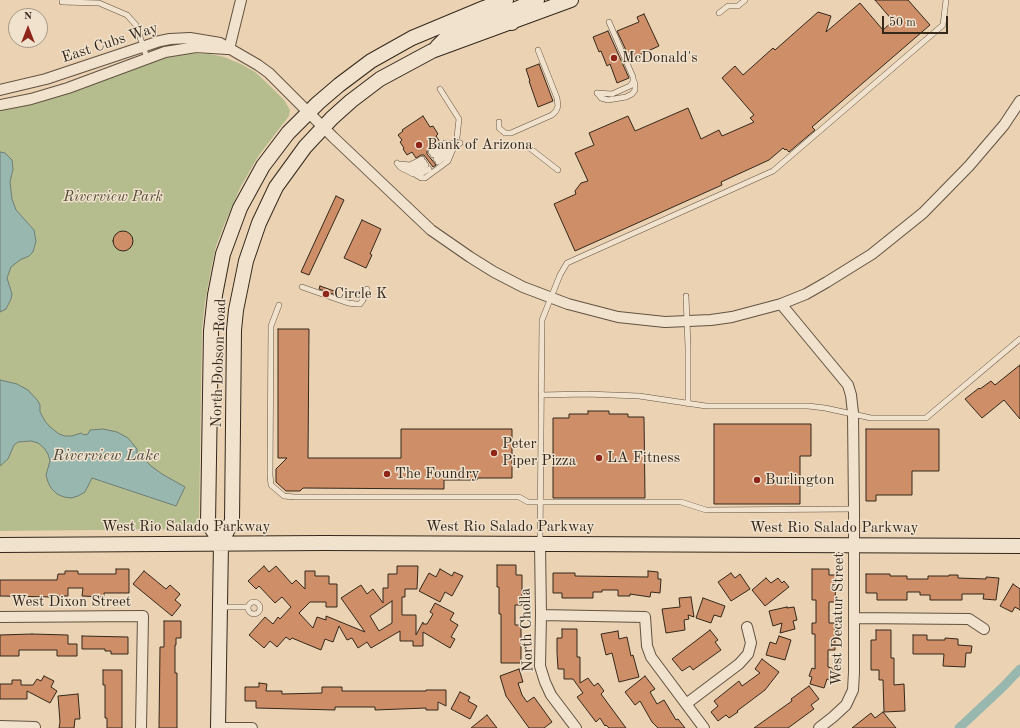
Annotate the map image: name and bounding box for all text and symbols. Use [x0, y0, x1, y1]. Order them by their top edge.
north arrow [8, 8, 48, 48]
scale bar [884, 8, 950, 34]
text: N [24, 11, 32, 22]
text: 50 m [889, 17, 916, 29]
street label: East Cubs Way [60, 19, 160, 67]
place label: McDonald's [622, 49, 698, 67]
marker: McDonald's [609, 53, 619, 63]
place label: Bank of Arizona [427, 136, 533, 154]
marker: Bank of Arizona [414, 140, 424, 150]
park label: Riverview Park [63, 188, 163, 206]
place label: Circle K [334, 285, 387, 303]
marker: Circle K [321, 289, 331, 299]
street label: North Dobson Road [208, 298, 230, 428]
place label: Peter Piper Pizza [502, 435, 576, 470]
water label: Riverview Lake [52, 446, 160, 466]
marker: Peter Piper Pizza [489, 448, 499, 458]
place label: LA Fitness [607, 449, 680, 467]
marker: LA Fitness [594, 453, 604, 463]
place label: The Foundry [395, 465, 480, 483]
marker: The Foundry [382, 469, 392, 479]
place label: Burlington [765, 471, 835, 489]
marker: Burlington [752, 475, 762, 485]
street label: West Rio Salado Parkway [102, 518, 270, 536]
street label: West Rio Salado Parkway [426, 518, 594, 536]
street label: West Rio Salado Parkway [750, 519, 918, 537]
street label: West Decatur Street [828, 552, 848, 686]
street label: North Cholla [517, 588, 537, 672]
street label: West Dixon Street [11, 593, 131, 611]

